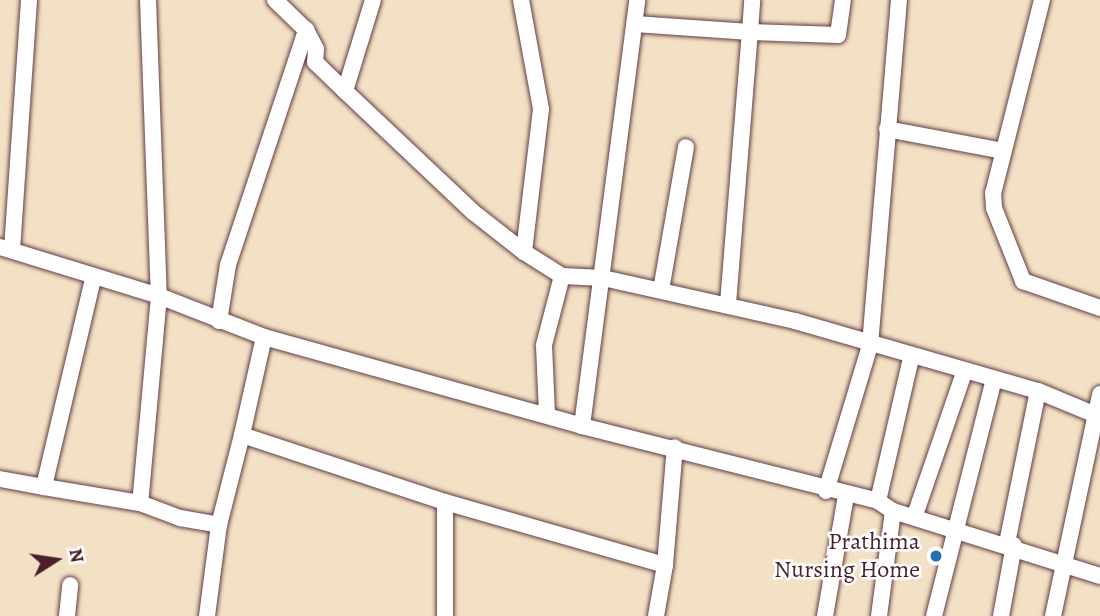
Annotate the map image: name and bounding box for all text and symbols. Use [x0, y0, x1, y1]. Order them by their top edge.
north arrow [21, 525, 91, 595]
place label: Prathima Nursing Home [774, 528, 920, 584]
text: N [62, 546, 91, 565]
marker: Prathima Nursing Home [926, 546, 946, 566]

